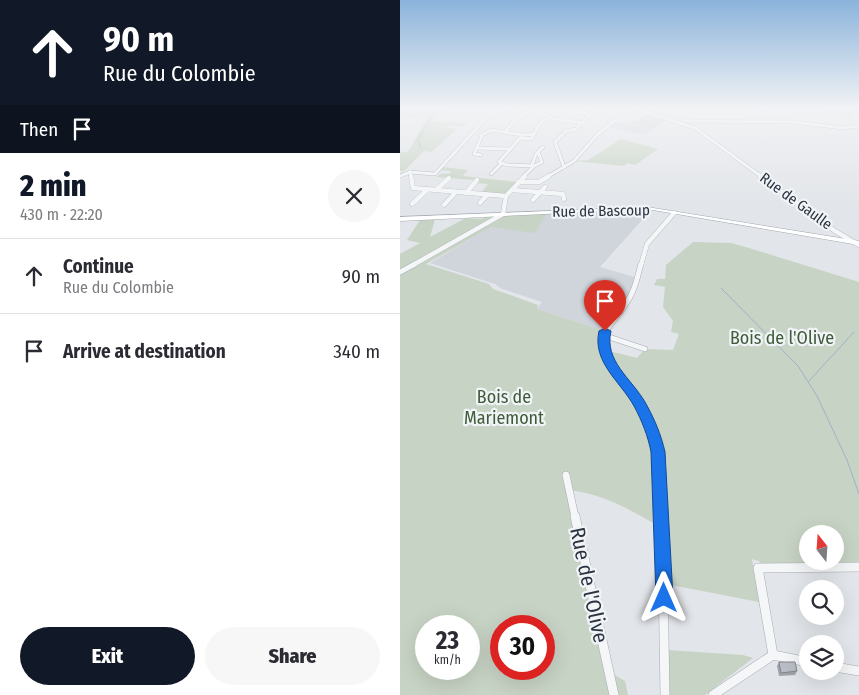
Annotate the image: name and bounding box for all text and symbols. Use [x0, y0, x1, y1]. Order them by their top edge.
text: 90 m [103, 18, 174, 60]
icon: ahead [20, 20, 85, 85]
text: Rue du Colombie [103, 60, 256, 87]
icon: arrive [68, 115, 96, 143]
text: Then [20, 118, 58, 141]
text: 2 min [20, 168, 86, 204]
street label: Rue de Gaulle [756, 169, 836, 233]
button: close [328, 170, 380, 222]
street label: Rue de Bascoup [552, 201, 650, 221]
text: 430 m · 22:20 [20, 205, 103, 224]
text: Continue [63, 255, 134, 278]
icon: ahead [20, 262, 48, 290]
text: 90 m [342, 265, 380, 288]
text: Rue du Colombie [63, 278, 174, 297]
pin [584, 280, 626, 331]
icon: arrive [591, 287, 619, 315]
park label: Bois de l'Olive [730, 327, 834, 349]
icon: arrive [20, 337, 48, 365]
text: Arrive at destination [63, 340, 226, 363]
text: 340 m [333, 340, 380, 363]
park label: Bois de Mariemont [464, 386, 544, 429]
street label: Rue de l'Olive [564, 525, 614, 645]
north arrow [799, 525, 844, 570]
map controls [799, 525, 844, 680]
position arrow [637, 571, 689, 623]
button: search [799, 580, 844, 625]
speed limit sign: 30 [490, 615, 555, 680]
text: 23 [436, 626, 459, 656]
button: Exit [20, 627, 195, 685]
button: Share [205, 627, 380, 685]
button: layers [799, 635, 844, 680]
text: km/h [434, 653, 461, 667]

